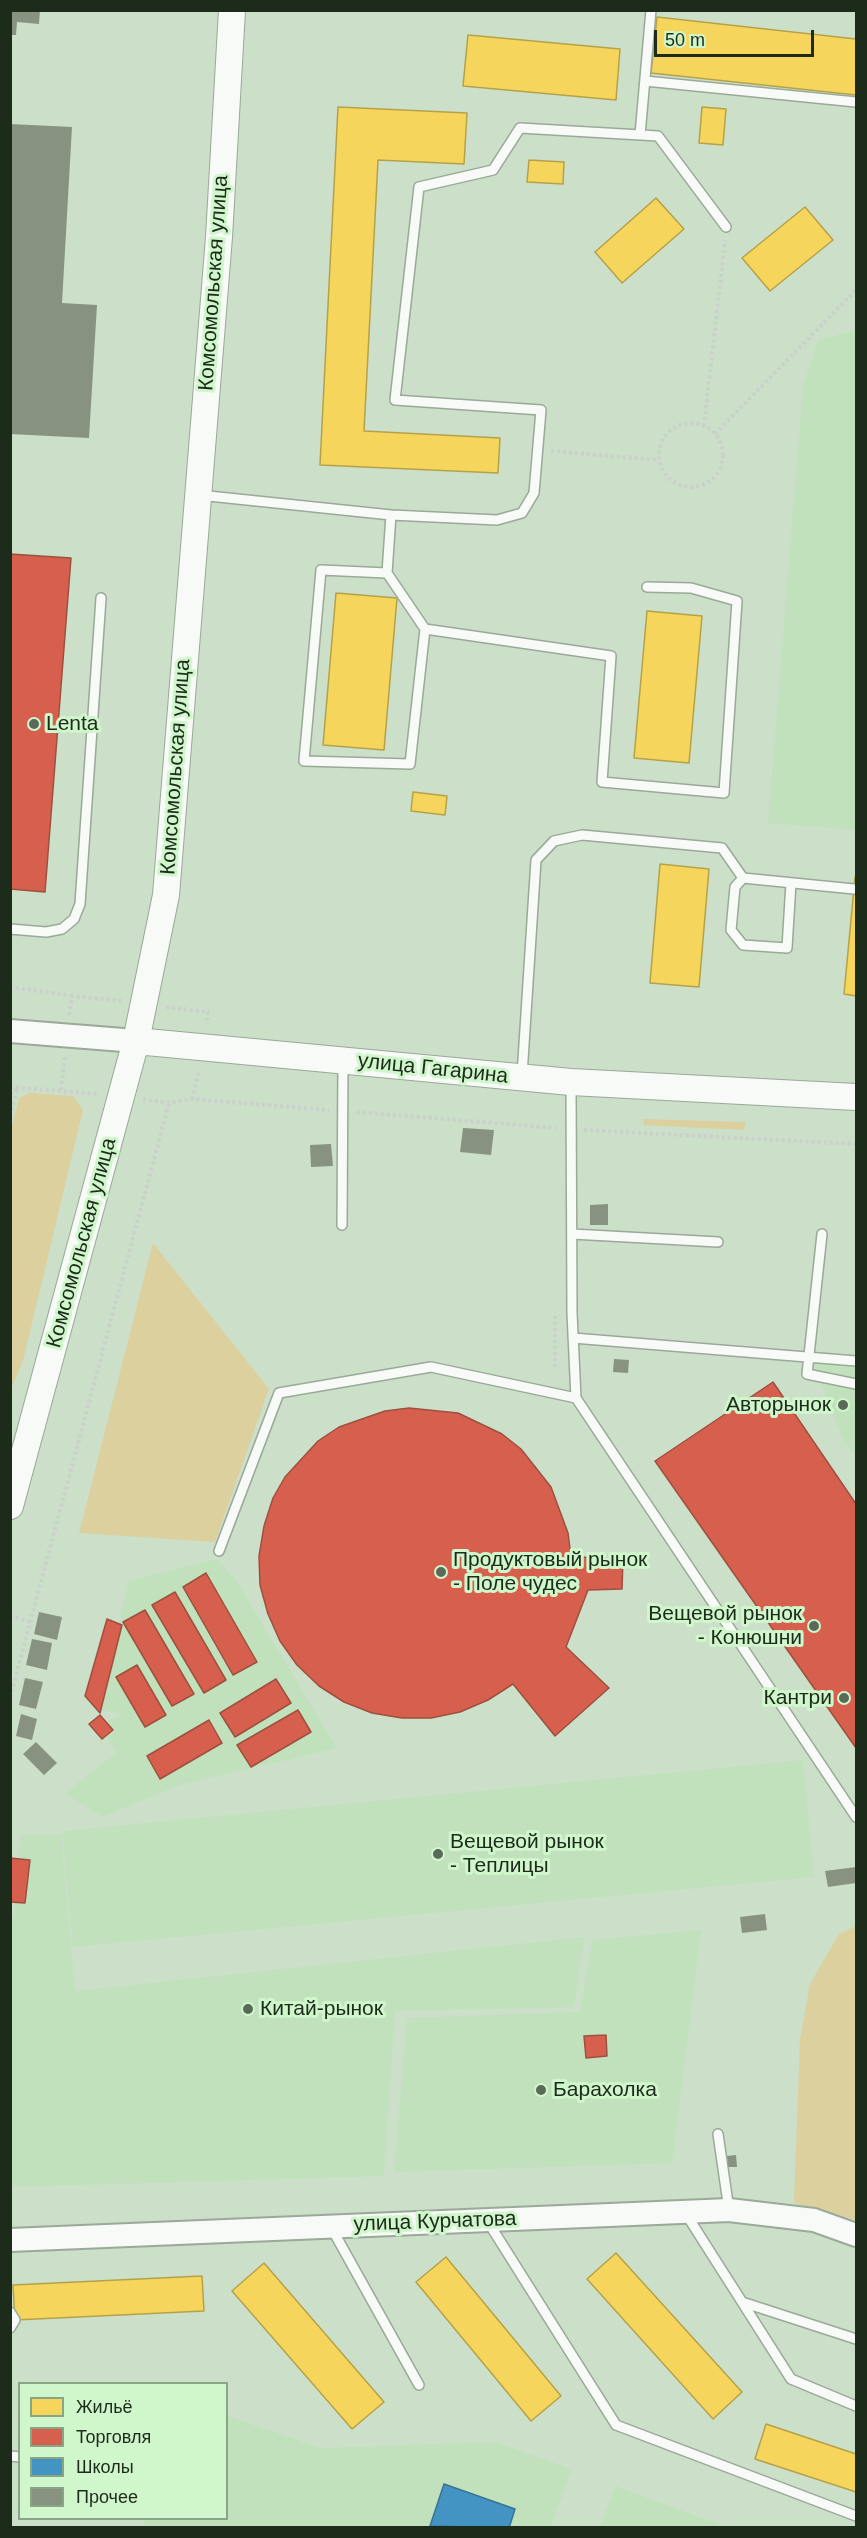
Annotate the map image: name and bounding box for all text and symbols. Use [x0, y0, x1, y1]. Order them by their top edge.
scale bar [657, 18, 818, 56]
text: 50 m [665, 30, 705, 50]
street label: Комсомольская улица [194, 174, 234, 392]
street label: Комсомольская улица [156, 658, 196, 876]
place label: Lenta [46, 711, 99, 737]
marker: Lenta [27, 717, 41, 731]
street label: улица Гагарина [357, 1049, 509, 1089]
street label: Комсомольская улица [42, 1135, 122, 1351]
place label: Авторынок [726, 1392, 831, 1418]
marker: Авторынок [836, 1398, 850, 1412]
place label: Продуктовый рынок - Поле чудес [453, 1547, 647, 1597]
marker: Продуктовый рынок - Поле чудес [434, 1565, 448, 1579]
place label: Вещевой рынок - Конюшни [648, 1601, 802, 1651]
marker: Вещевой рынок - Конюшни [807, 1619, 821, 1633]
place label: Кантри [763, 1685, 832, 1711]
marker: Кантри [837, 1691, 851, 1705]
place label: Вещевой рынок - Теплицы [450, 1829, 604, 1879]
marker: Вещевой рынок - Теплицы [431, 1847, 445, 1861]
place label: Китай-рынок [260, 1996, 383, 2022]
marker: Китай-рынок [241, 2002, 255, 2016]
place label: Барахолка [553, 2077, 657, 2103]
marker: Барахолка [534, 2083, 548, 2097]
street label: улица Курчатова [353, 2207, 517, 2237]
legend [18, 2382, 228, 2520]
text: Жильё [76, 2397, 133, 2417]
text: Торговля [76, 2427, 151, 2447]
text: Школы [76, 2457, 134, 2477]
text: Прочее [76, 2487, 138, 2507]

